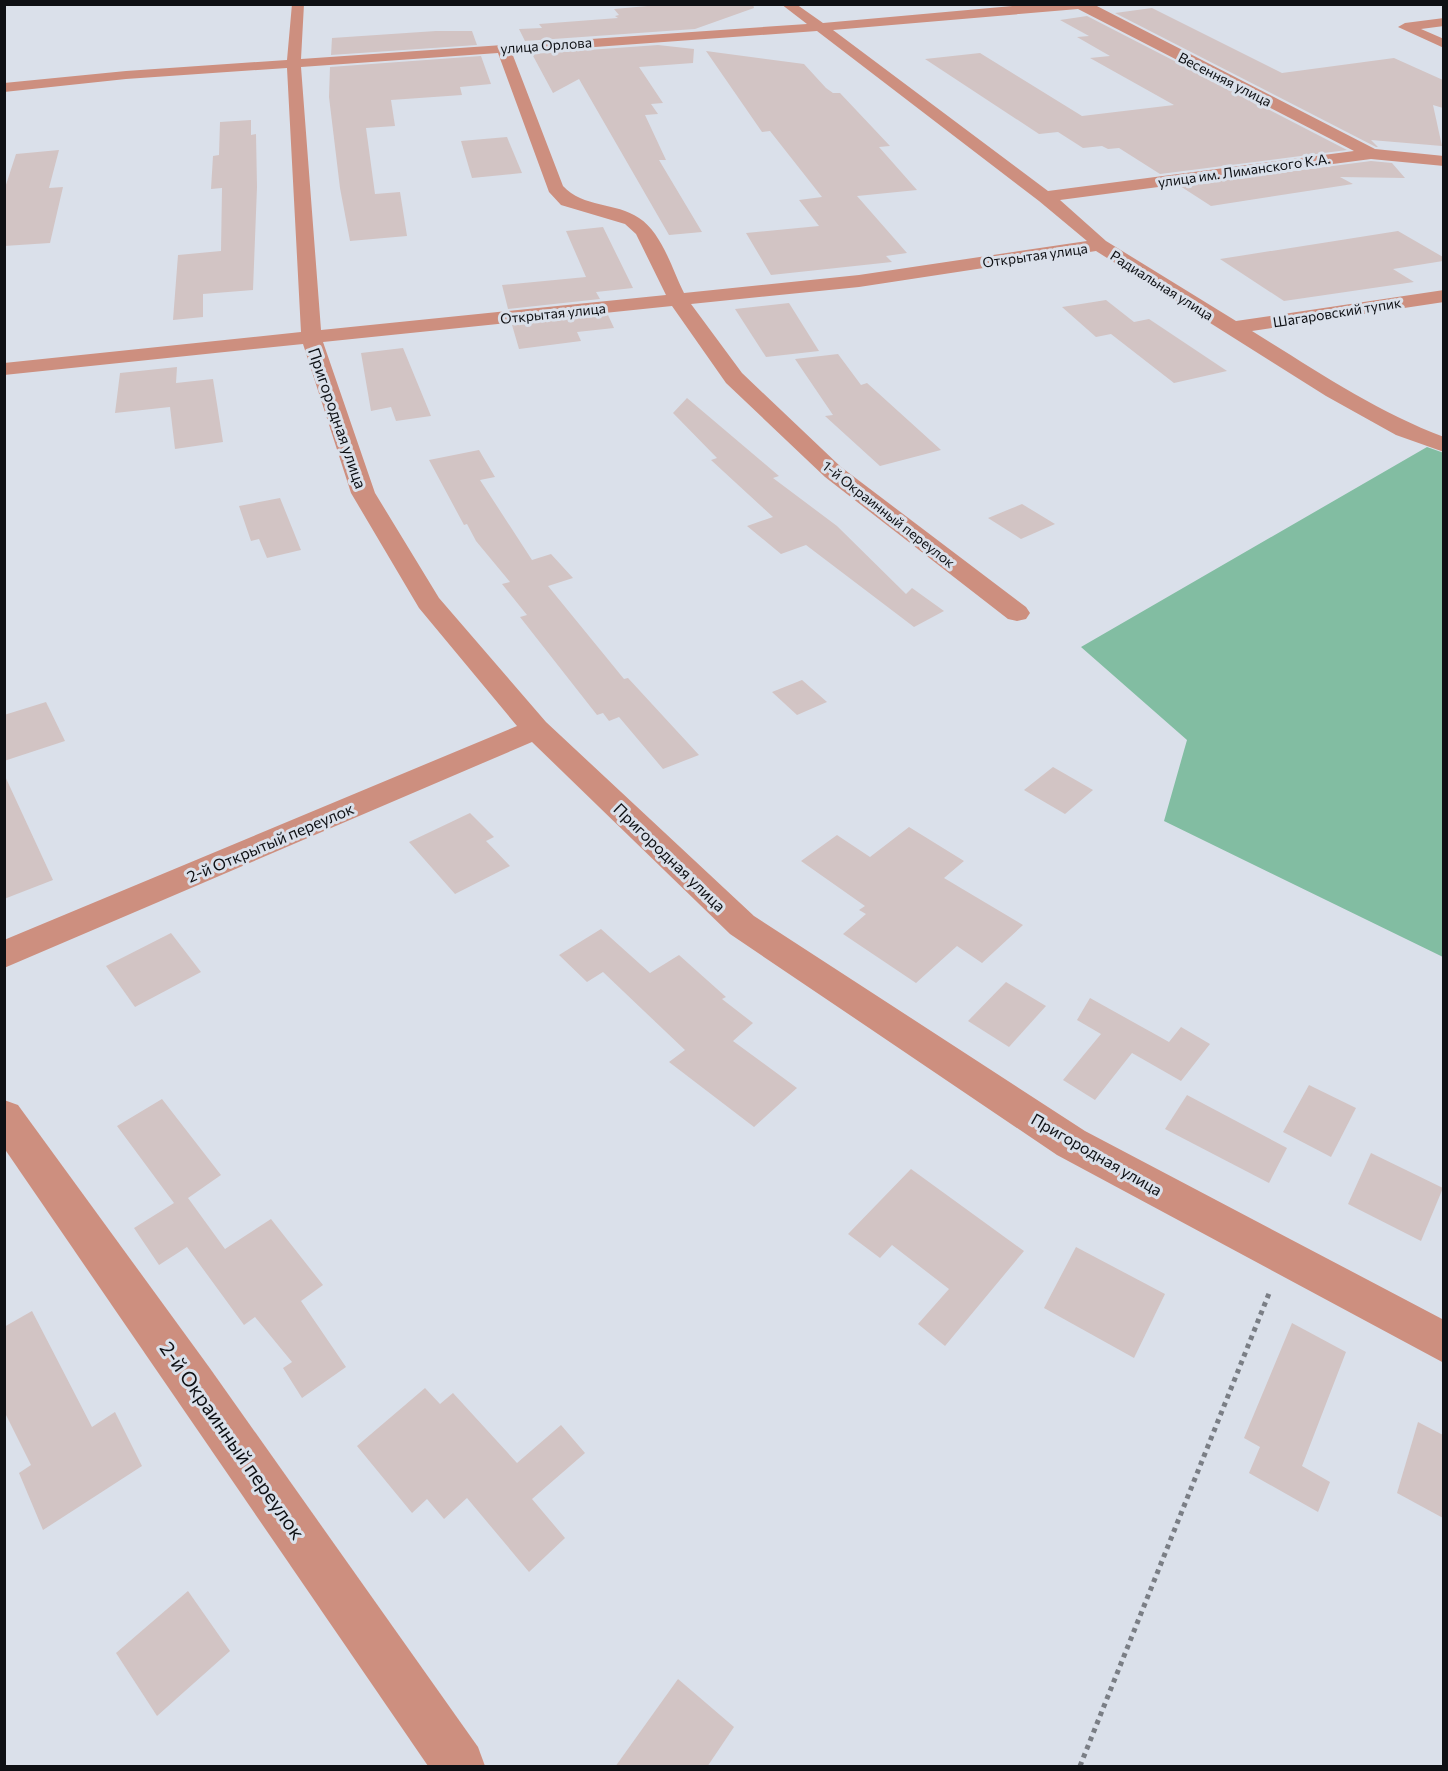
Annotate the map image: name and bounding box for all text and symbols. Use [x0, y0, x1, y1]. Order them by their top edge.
street label: улица Орлова [500, 33, 592, 57]
street label: Весенняя улица [1176, 48, 1274, 110]
street label: улица им. Лиманского К.А. [1157, 149, 1331, 191]
street label: Открытая улица [981, 239, 1089, 271]
street label: Радиальная улица [1107, 246, 1217, 324]
street label: Шагаровский тупик [1272, 293, 1403, 331]
street label: Открытая улица [499, 299, 607, 327]
street label: Пригородная улица [305, 345, 371, 491]
street label: 1-й Окраинный переулок [819, 457, 959, 571]
street label: 2-й Открытый переулок [184, 798, 357, 886]
street label: Пригородная улица [610, 799, 730, 915]
street label: Пригородная улица [1028, 1109, 1166, 1199]
street label: 2-й Окраинный переулок [156, 1337, 311, 1544]

